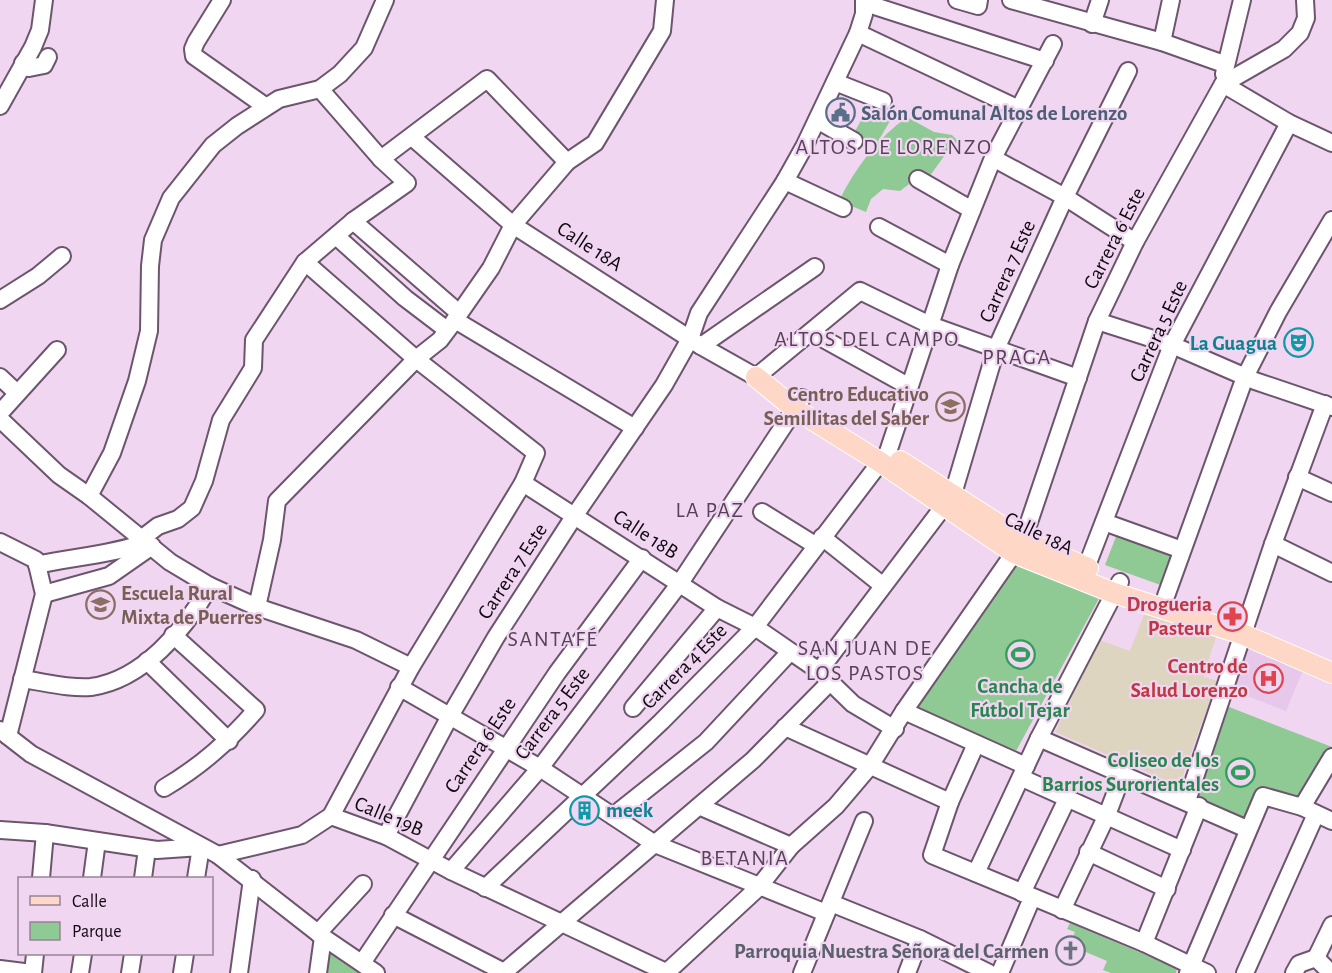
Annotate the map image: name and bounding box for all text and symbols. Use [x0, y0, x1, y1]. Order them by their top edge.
public building icon: Salón Comunal Altos de Lorenzo [824, 97, 856, 129]
place label: Salón Comunal Altos de Lorenzo [861, 103, 1127, 124]
district label: ALTOS DE LORENZO [796, 136, 992, 158]
street label: Carrera 6 Este [1080, 184, 1149, 292]
street label: Carrera 7 Este [976, 217, 1039, 326]
street label: Calle 18A [553, 218, 626, 275]
street label: Carrera 5 Este [1126, 277, 1191, 385]
theatre icon: La Guagua [1282, 327, 1314, 359]
district label: ALTOS DEL CAMPO [774, 328, 960, 350]
place label: La Guagua [1190, 333, 1277, 354]
district label: PRAGA [982, 346, 1052, 368]
place label: Centro Educativo Semillitas del Saber [764, 384, 930, 429]
school or university icon: Centro Educativo Semillitas del Saber [934, 390, 966, 422]
district label: LA PAZ [675, 499, 745, 521]
street label: Calle 18B [610, 506, 682, 563]
street label: Calle 18A [1001, 508, 1076, 559]
street label: Carrera 7 Este [474, 520, 551, 623]
place label: Escuela Rural Mixta de Puerres [121, 583, 262, 628]
school or university icon: Escuela Rural Mixta de Puerres [84, 589, 116, 621]
place label: Drogueria Pasteur [1126, 594, 1213, 639]
pharmacy icon: Drogueria Pasteur [1217, 600, 1249, 632]
street label: Carrera 4 Este [638, 620, 731, 713]
district label: SANTAFÉ [508, 627, 598, 650]
district label: SAN JUAN DE LOS PASTOS [798, 637, 932, 684]
sports icon: Cancha de Fútbol Tejar [1004, 639, 1036, 671]
place label: Centro de Salud Lorenzo [1130, 656, 1248, 701]
hospital icon: Centro de Salud Lorenzo [1253, 662, 1285, 694]
street label: Carrera 5 Este [511, 663, 594, 763]
place label: Cancha de Fútbol Tejar [970, 676, 1070, 721]
street label: Carrera 6 Este [441, 694, 520, 797]
place label: Coliseo de los Barrios Surorientales [1042, 750, 1219, 795]
sports icon: Coliseo de los Barrios Surorientales [1224, 756, 1256, 788]
street label: Calle 19B [351, 793, 426, 840]
building icon: meek [569, 794, 601, 826]
place label: meek [606, 800, 654, 821]
district label: BETANIA [701, 847, 789, 869]
legend [18, 877, 213, 955]
text: Calle [72, 893, 107, 911]
text: Parque [72, 923, 121, 941]
church icon: Parroquia Nuestra Señora del Carmen [1054, 935, 1086, 967]
place label: Parroquia Nuestra Señora del Carmen [734, 941, 1049, 962]

